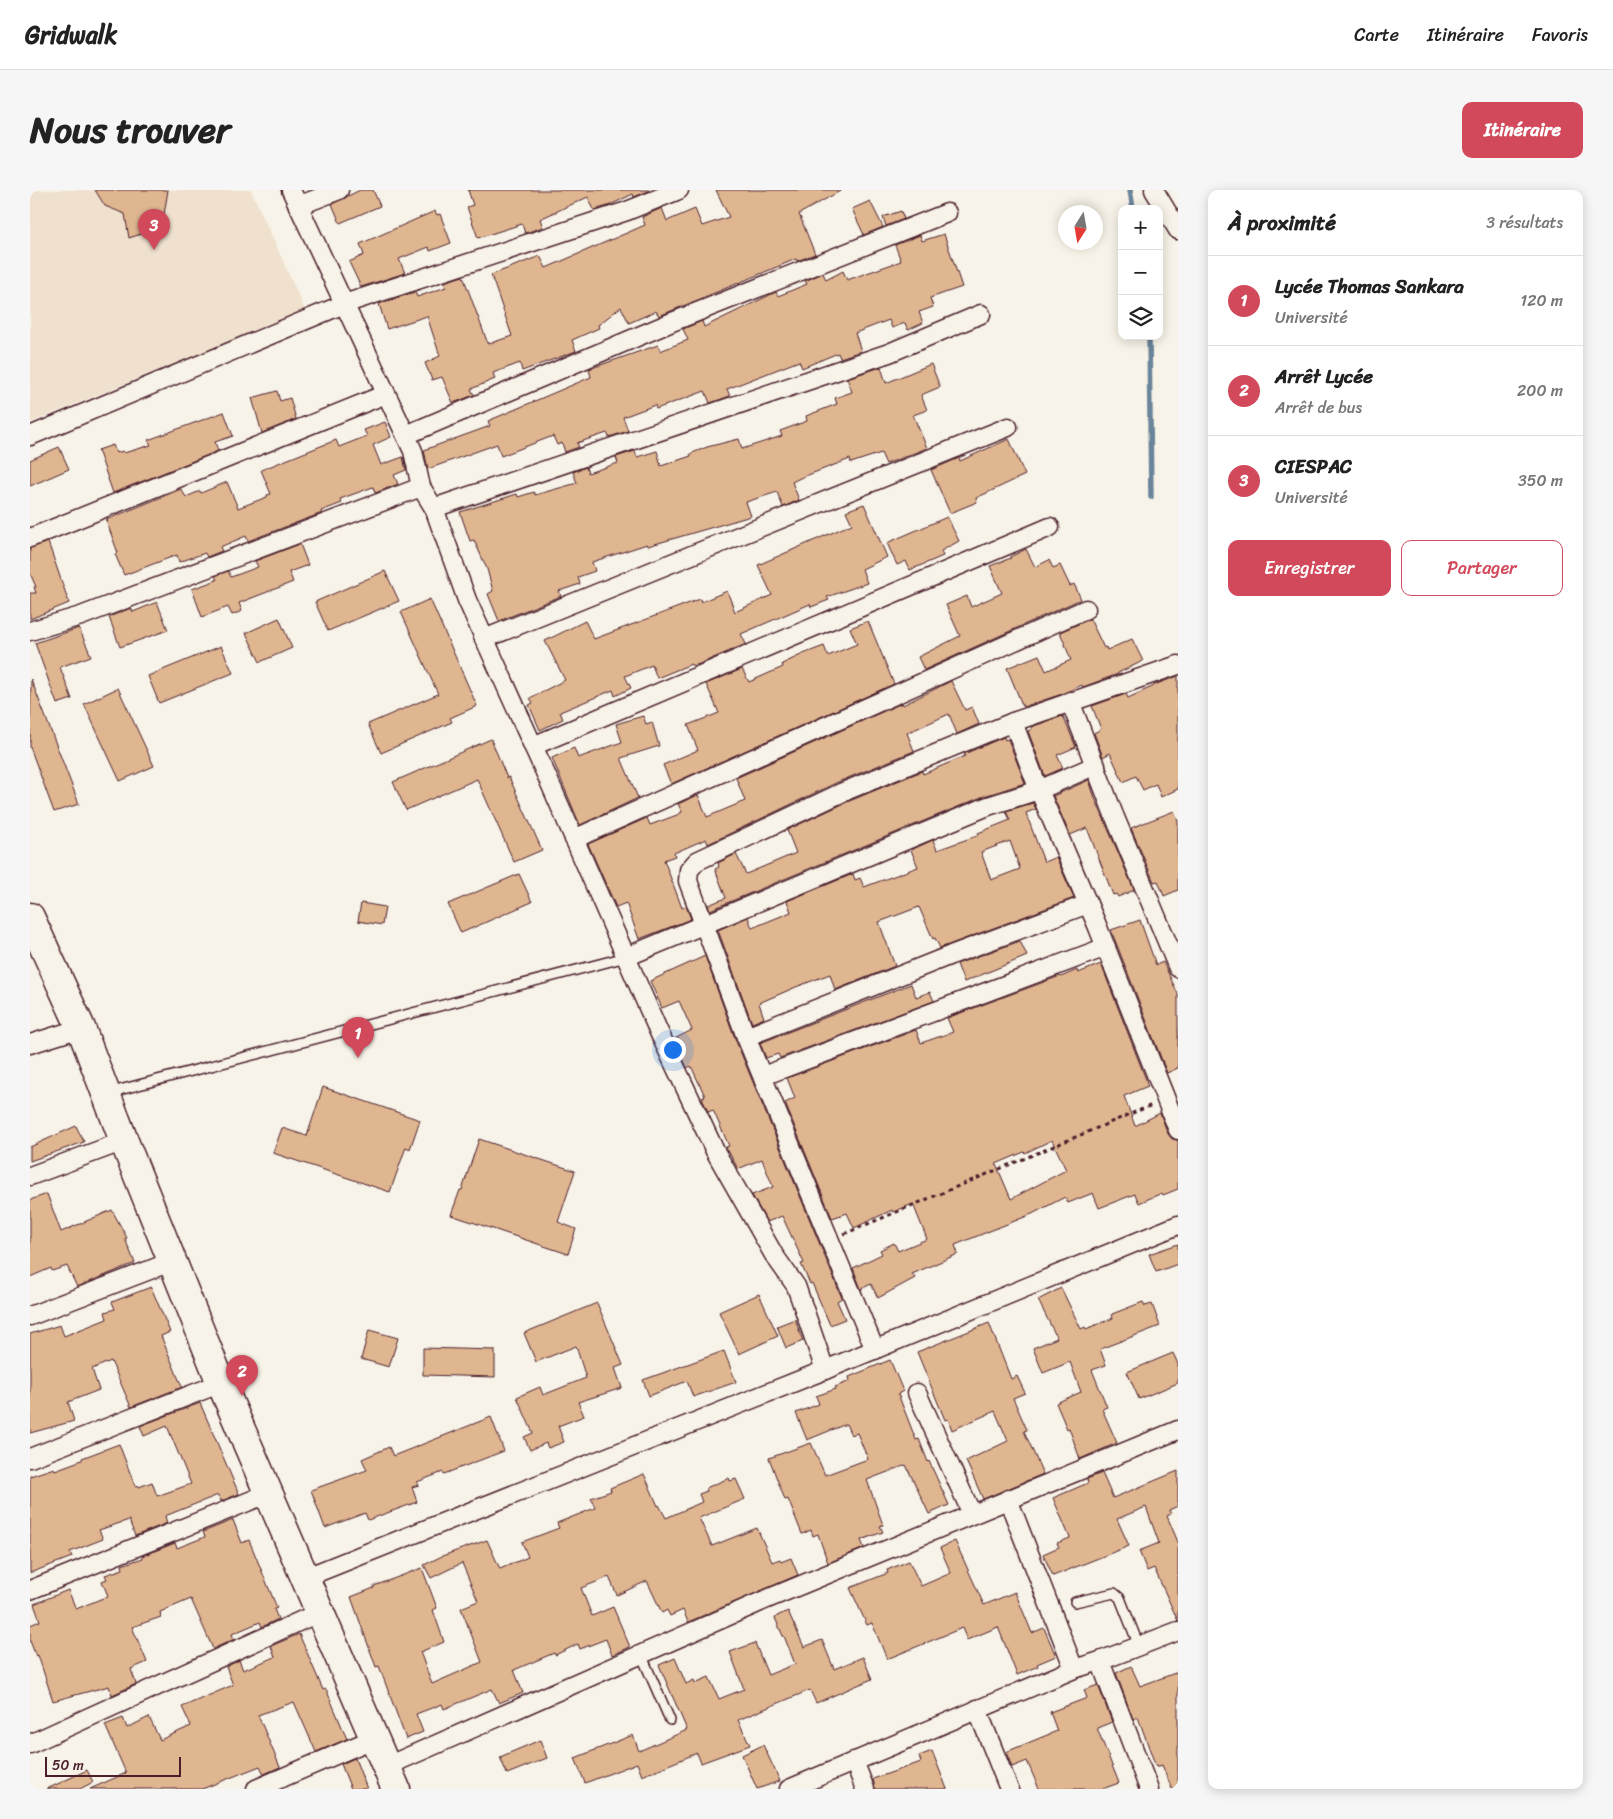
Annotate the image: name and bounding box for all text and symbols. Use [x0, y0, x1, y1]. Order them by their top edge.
text: Gridwalk [25, 14, 117, 56]
text: Carte [1354, 19, 1399, 51]
text: Itinéraire [1427, 19, 1504, 51]
text: Favoris [1532, 19, 1588, 51]
text: Nous trouver [30, 99, 230, 161]
button: Itinéraire [1462, 102, 1583, 158]
text: À proximité [1228, 204, 1336, 242]
north arrow [1058, 205, 1103, 250]
map controls [1118, 205, 1163, 340]
button: + [1118, 205, 1163, 250]
text: 3 résultats [1486, 208, 1563, 237]
pin: 3 [138, 209, 170, 250]
button: − [1118, 250, 1163, 295]
text: Lycée Thomas Sankara [1275, 270, 1464, 303]
text: 1 [1241, 286, 1247, 315]
text: 120 m [1520, 286, 1563, 315]
button: layers [1118, 295, 1163, 340]
text: Université [1275, 303, 1348, 332]
text: Arrêt Lycée [1275, 360, 1373, 393]
text: 2 [1239, 376, 1249, 405]
text: 200 m [1517, 376, 1563, 405]
text: Arrêt de bus [1275, 393, 1362, 422]
text: CIESPAC [1275, 450, 1352, 483]
text: 3 [1240, 466, 1248, 495]
text: 350 m [1518, 466, 1563, 495]
text: Université [1275, 483, 1348, 512]
button: Enregistrer [1228, 540, 1391, 596]
button: Partager [1401, 540, 1563, 596]
pin: 1 [342, 1017, 374, 1058]
your location [660, 1037, 686, 1063]
pin: 2 [226, 1355, 258, 1396]
text: 50 m [52, 1753, 84, 1778]
scale bar [45, 1754, 181, 1777]

